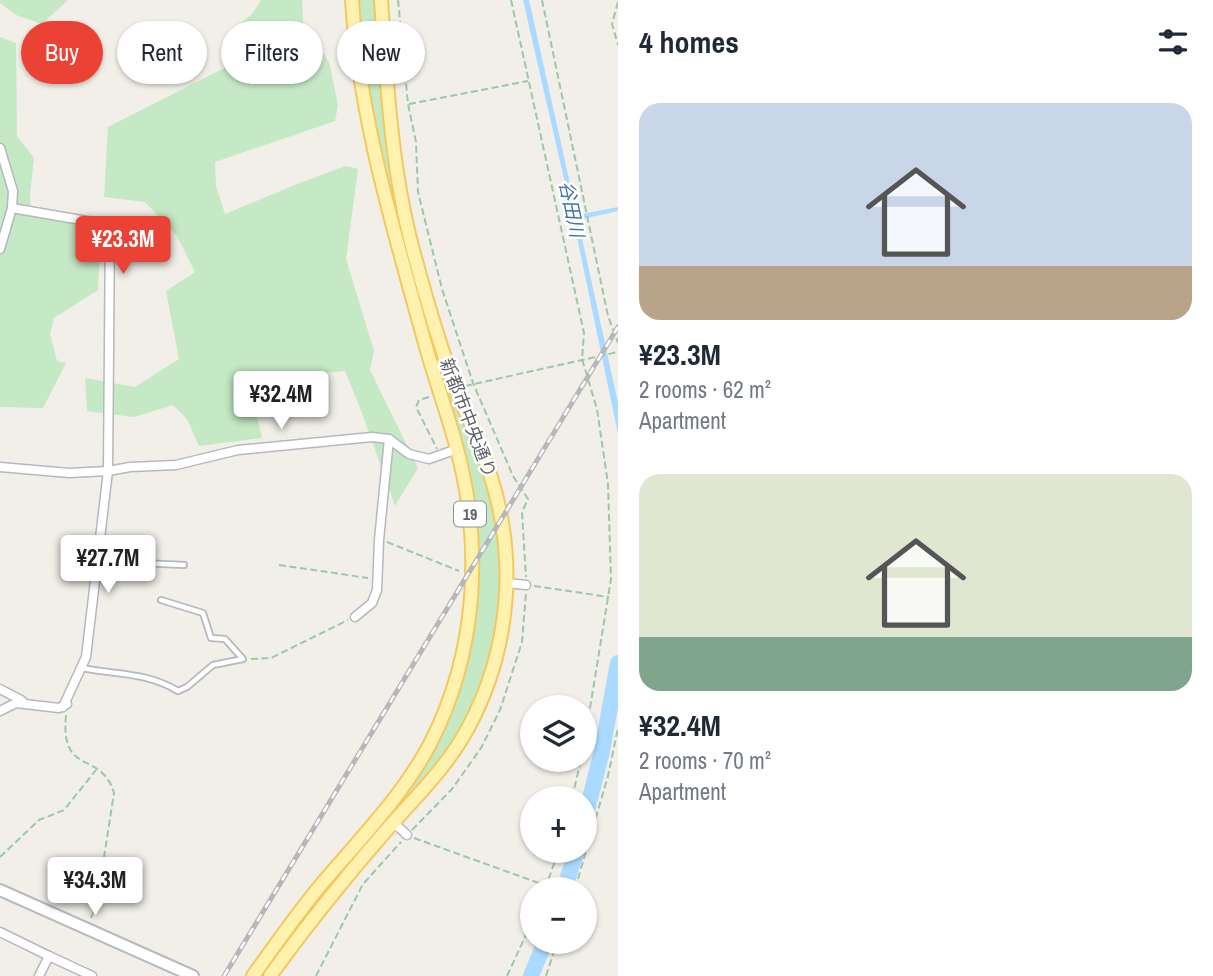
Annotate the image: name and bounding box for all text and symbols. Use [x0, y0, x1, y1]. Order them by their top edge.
chip: Buy [21, 21, 103, 84]
chip: Rent [117, 21, 207, 84]
chip: Filters [221, 21, 323, 84]
chip: New [337, 21, 425, 84]
text: 4 homes [639, 22, 739, 62]
icon: filters [1154, 23, 1192, 61]
icon: home [853, 149, 979, 275]
water label: 谷田川 [553, 178, 591, 242]
pin: ¥23.3M [66, 216, 180, 276]
text: ¥23.3M [92, 223, 154, 254]
text: ¥23.3M [639, 334, 721, 374]
street label: 新都市中央通り [434, 355, 503, 481]
pin: ¥32.4M [224, 372, 338, 431]
text: 2 rooms · 62 m² [639, 374, 771, 405]
text: ¥32.4M [250, 378, 312, 409]
text: Apartment [639, 405, 726, 436]
road number: 19 [454, 502, 486, 526]
icon: home [853, 520, 979, 646]
pin: ¥27.7M [51, 536, 165, 595]
text: ¥27.7M [77, 542, 139, 573]
map controls [520, 695, 597, 954]
button: layers [520, 695, 597, 772]
text: ¥32.4M [639, 705, 721, 745]
text: 2 rooms · 70 m² [639, 745, 771, 776]
text: Apartment [639, 776, 726, 807]
button: + [520, 786, 597, 863]
pin: ¥34.3M [38, 858, 152, 917]
text: ¥34.3M [64, 864, 126, 895]
button: − [520, 877, 597, 954]

